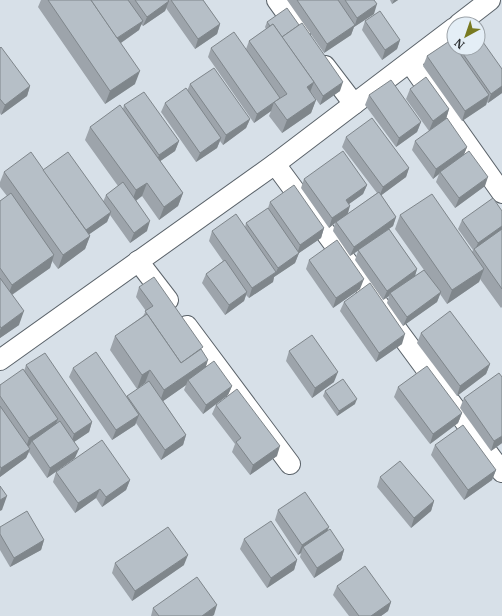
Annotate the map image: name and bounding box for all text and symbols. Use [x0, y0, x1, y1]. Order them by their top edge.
north arrow [446, 16, 486, 56]
text: N [452, 35, 467, 52]

